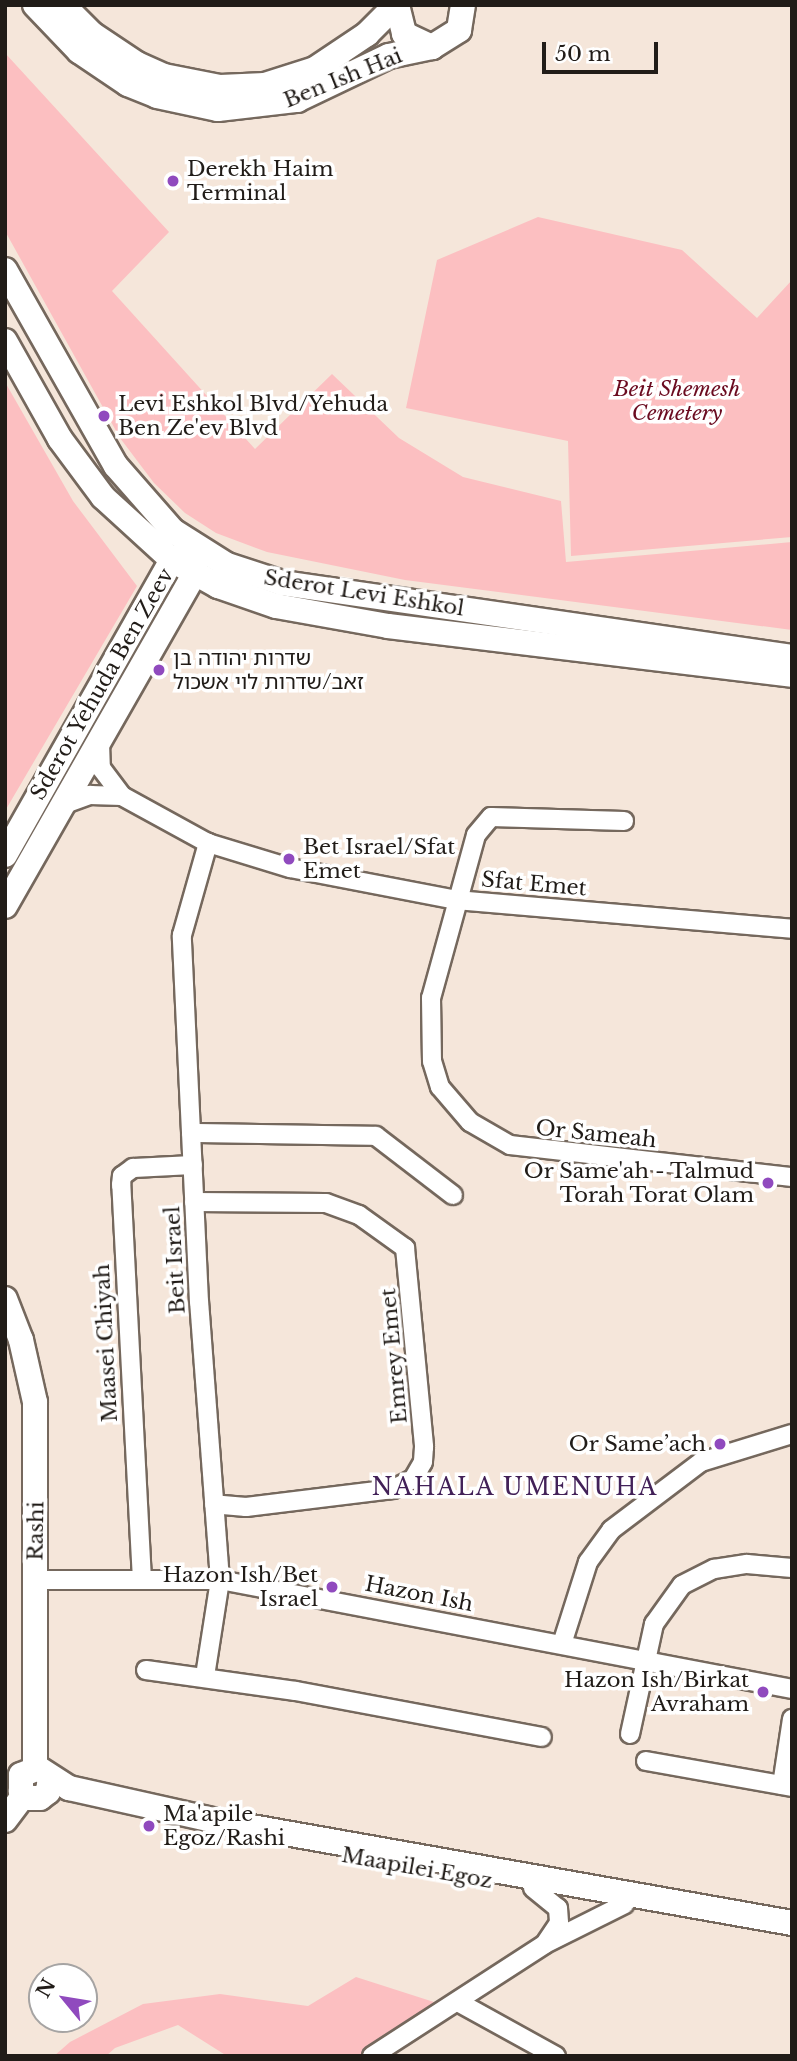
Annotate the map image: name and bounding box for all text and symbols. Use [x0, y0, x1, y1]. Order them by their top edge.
scale bar [545, 28, 660, 72]
text: 50 m [555, 41, 610, 67]
street label: Ben Ish Hai [280, 43, 406, 113]
place label: Derekh Haim Terminal [187, 156, 334, 206]
marker: Derekh Haim Terminal [165, 173, 181, 189]
park label: Beit Shemesh Cemetery [613, 376, 741, 426]
place label: Levi Eshkol Blvd/Yehuda Ben Ze'ev Blvd [118, 391, 388, 441]
marker: Levi Eshkol Blvd/Yehuda Ben Ze'ev Blvd [96, 408, 112, 424]
street label: Sderot Yehuda Ben Zeev [25, 563, 179, 805]
street label: Sderot Levi Eshkol [262, 565, 466, 621]
place label: שדרות יהודה בן זאב/שדרות לוי אשכול [173, 645, 364, 695]
marker: שדרות יהודה בן זאב/שדרות לוי אשכול [151, 662, 167, 678]
place label: Bet Israel/Sfat Emet [303, 834, 455, 884]
marker: Bet Israel/Sfat Emet [281, 851, 297, 867]
street label: Sfat Emet [480, 867, 588, 901]
street label: Or Sameah [534, 1115, 658, 1153]
place label: Or Same'ah - Talmud Torah Torat Olam [523, 1158, 754, 1208]
marker: Or Same'ah - Talmud Torah Torat Olam [760, 1175, 776, 1191]
street label: Beit Israel [160, 1205, 190, 1315]
street label: Maasei Chiyah [89, 1263, 123, 1423]
street label: Emrey Emet [375, 1287, 413, 1425]
place label: Or Same’ach [568, 1431, 706, 1457]
marker: Or Same’ach [712, 1436, 728, 1452]
district label: NAHALA UMENUHA [373, 1473, 657, 1501]
street label: Rashi [23, 1501, 49, 1561]
place label: Hazon Ish/Bet Israel [163, 1562, 318, 1612]
street label: Hazon Ish [363, 1571, 475, 1617]
marker: Hazon Ish/Bet Israel [324, 1579, 340, 1595]
place label: Hazon Ish/Birkat Avraham [564, 1667, 749, 1717]
marker: Hazon Ish/Birkat Avraham [755, 1684, 771, 1700]
place label: Ma'apile Egoz/Rashi [163, 1801, 285, 1851]
marker: Ma'apile Egoz/Rashi [141, 1818, 157, 1834]
street label: Maapilei Egoz [340, 1842, 494, 1894]
north arrow [28, 1963, 98, 2033]
text: N [32, 1975, 61, 2002]

